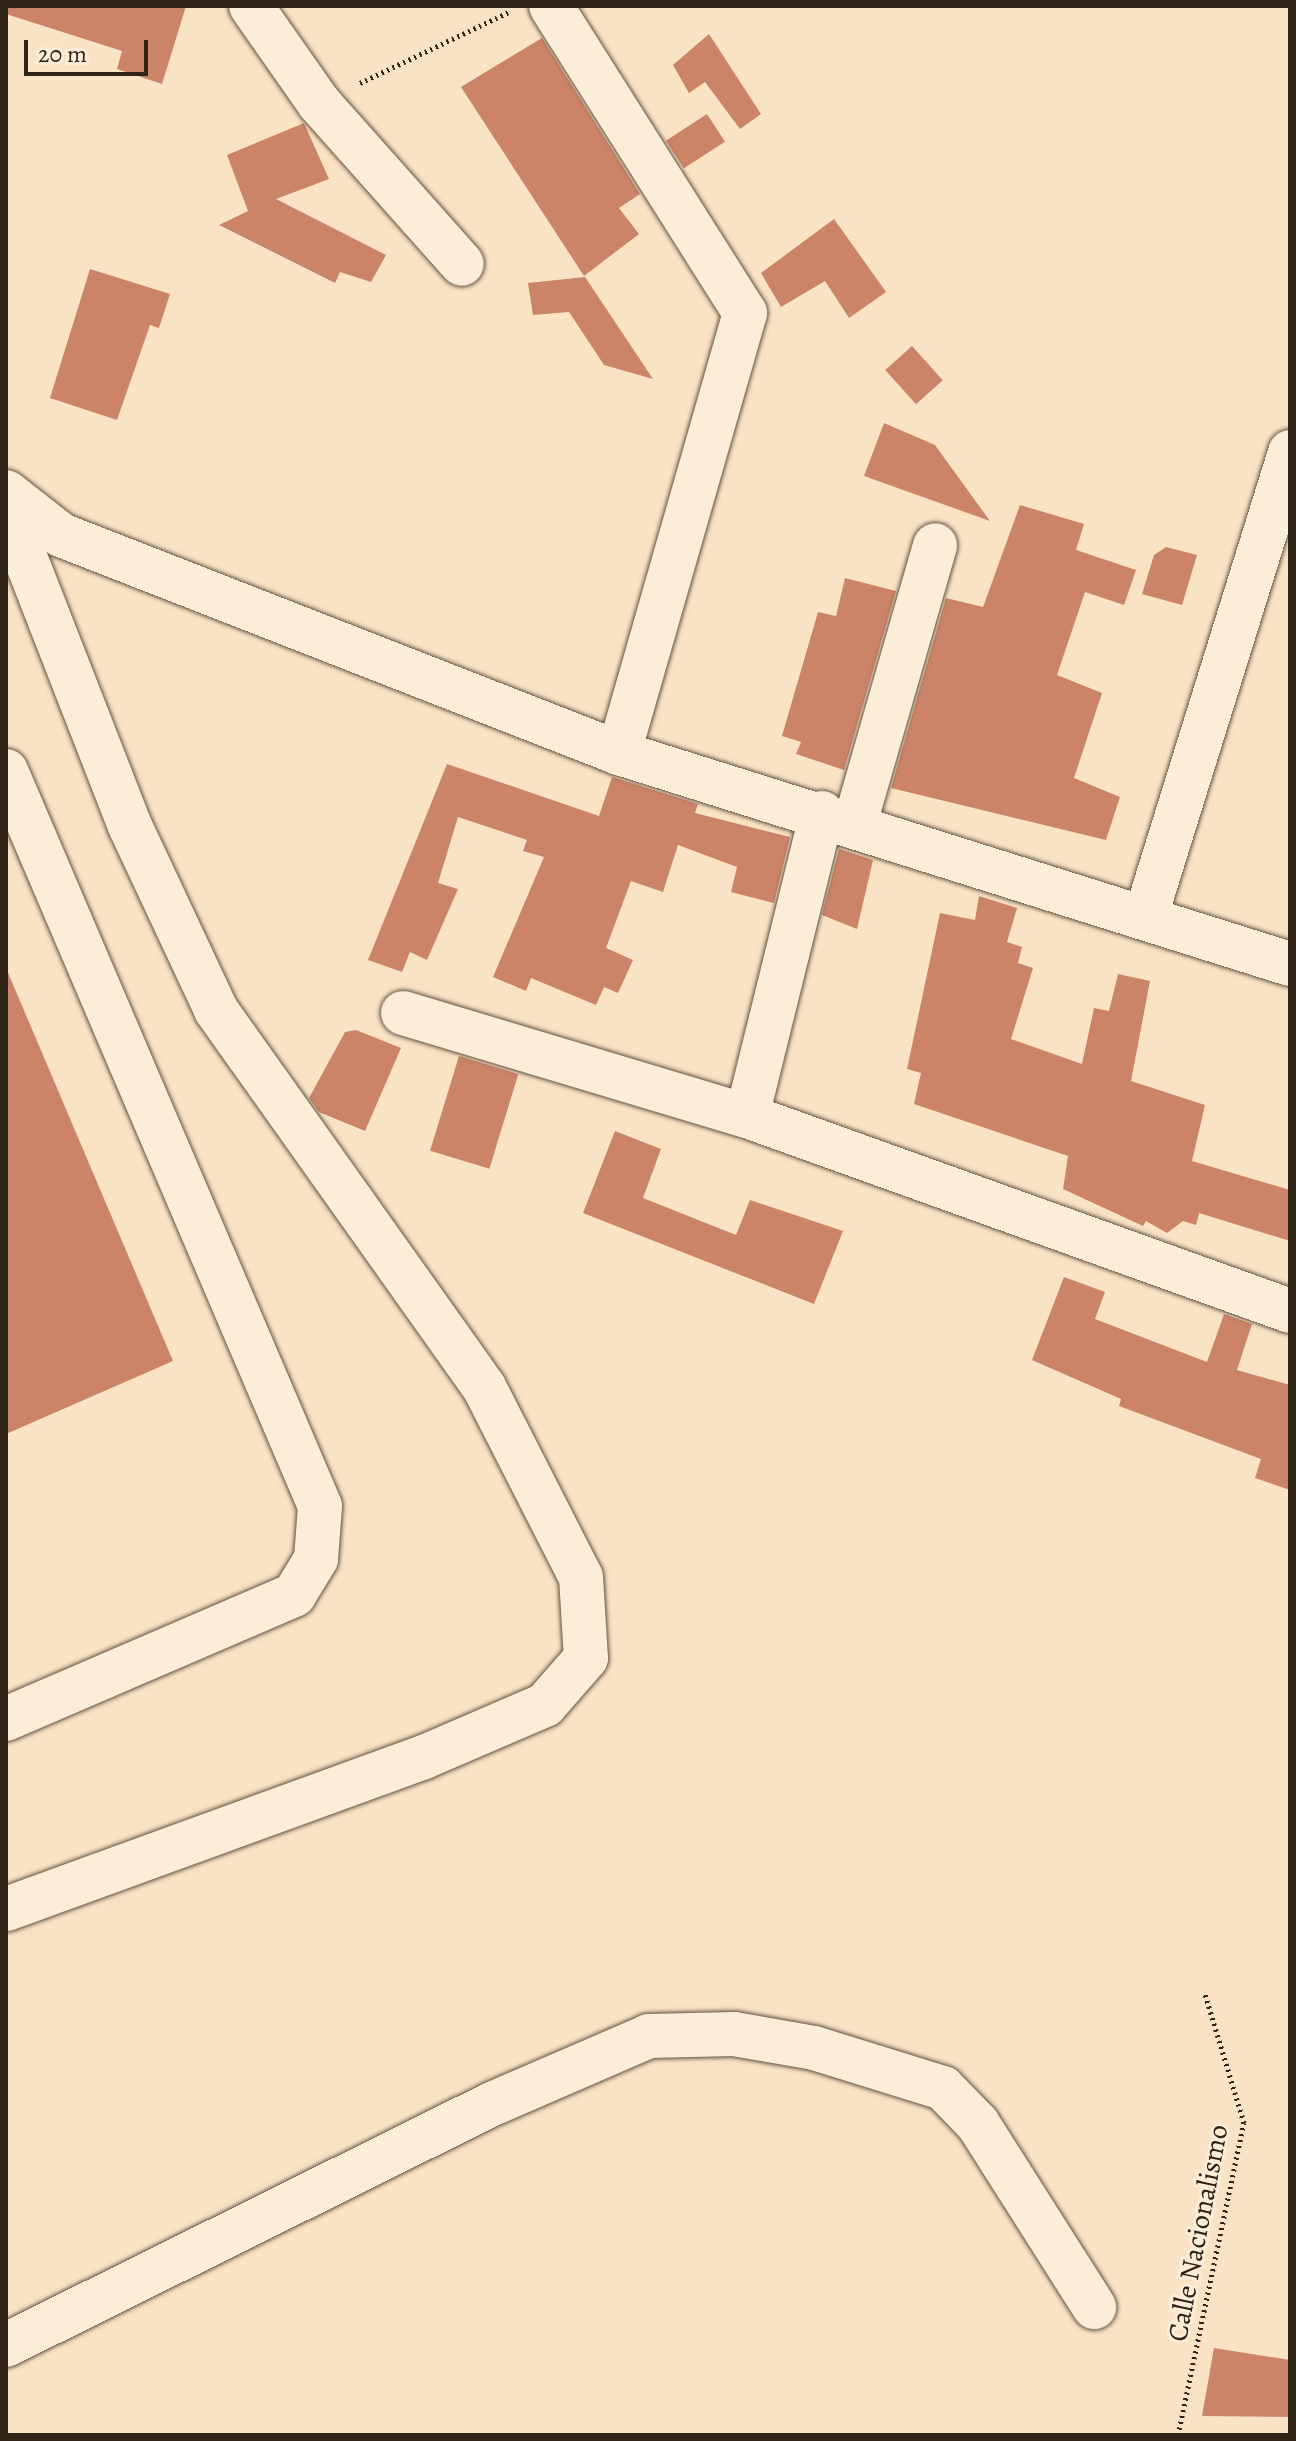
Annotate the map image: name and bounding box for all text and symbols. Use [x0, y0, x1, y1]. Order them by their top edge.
scale bar [28, 24, 152, 74]
text: 20 m [38, 38, 87, 70]
street label: Calle Nacionalismo [1160, 2122, 1236, 2344]

